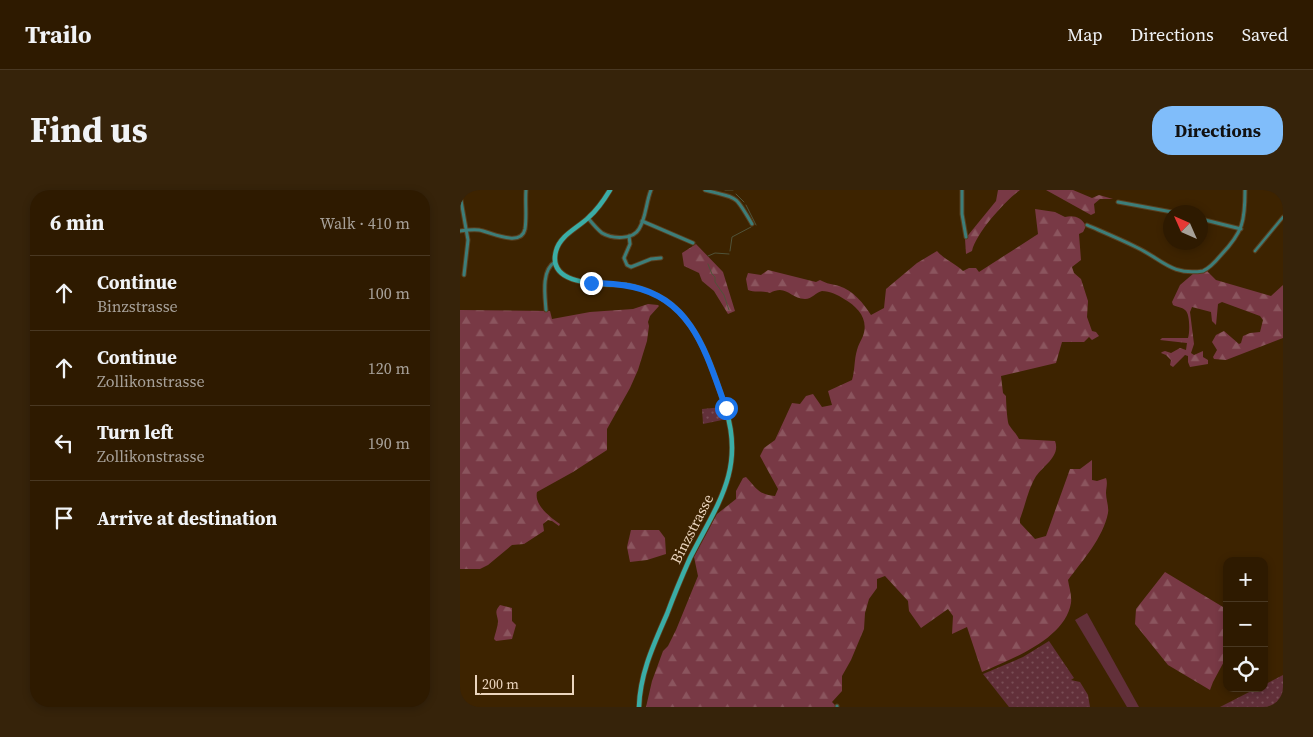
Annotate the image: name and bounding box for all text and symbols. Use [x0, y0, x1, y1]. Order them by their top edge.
text: Trailo [25, 18, 92, 51]
text: Map [1067, 22, 1103, 47]
text: Directions [1131, 22, 1214, 47]
text: Saved [1242, 22, 1288, 47]
text: Find us [30, 106, 148, 154]
button: Directions [1152, 106, 1283, 155]
north arrow [1163, 205, 1208, 250]
text: 6 min [50, 208, 105, 237]
text: Walk · 410 m [320, 212, 410, 234]
text: Continue [97, 269, 177, 295]
route end [580, 272, 603, 295]
icon: ahead [50, 279, 78, 307]
text: 100 m [368, 282, 410, 304]
text: Binzstrasse [97, 295, 178, 317]
text: Continue [97, 344, 177, 370]
icon: ahead [50, 354, 78, 382]
text: 120 m [368, 357, 410, 379]
text: Zollikonstrasse [97, 370, 205, 392]
route start [715, 397, 738, 420]
text: Turn left [97, 419, 173, 445]
icon: left [50, 429, 78, 457]
text: 190 m [368, 432, 410, 454]
text: Zollikonstrasse [97, 445, 205, 467]
street label: Binzstrasse [665, 490, 718, 567]
icon: arrive [50, 504, 78, 532]
text: Arrive at destination [97, 505, 277, 531]
map controls [1223, 557, 1268, 692]
button: + [1223, 557, 1268, 602]
button: − [1223, 602, 1268, 647]
button: locate [1223, 647, 1268, 692]
scale bar [475, 672, 574, 695]
text: 200 m [482, 674, 519, 694]

